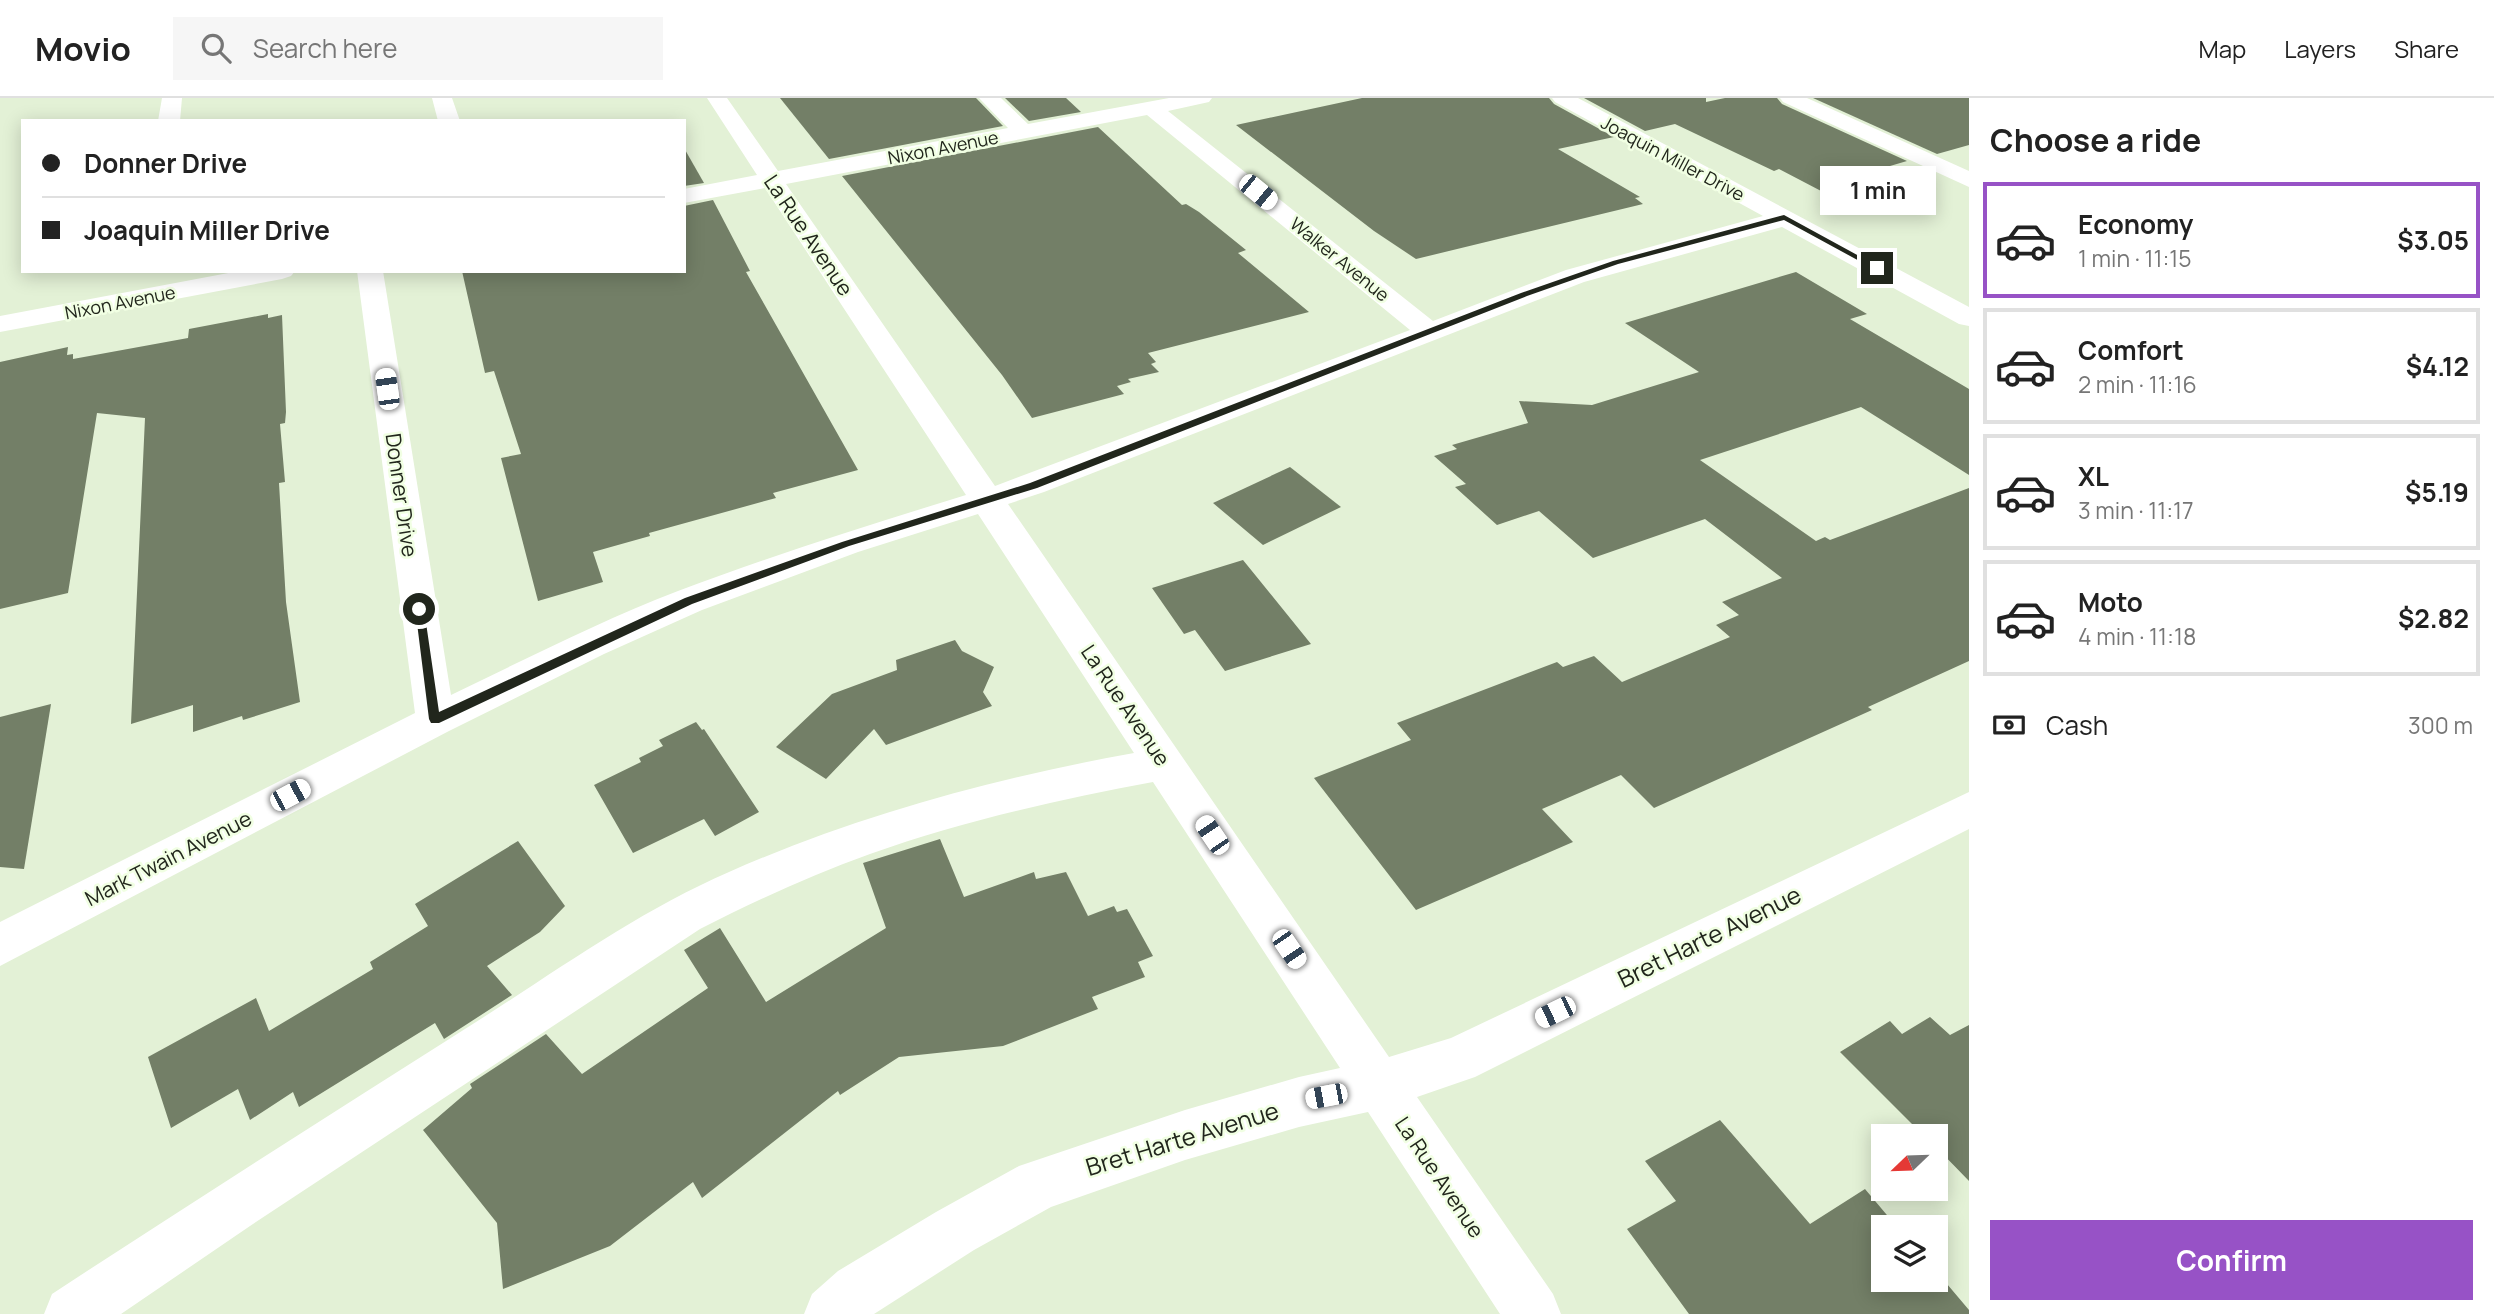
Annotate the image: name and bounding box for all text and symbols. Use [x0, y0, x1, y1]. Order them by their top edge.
search box [173, 17, 663, 80]
text: Movio [35, 26, 131, 71]
icon: search [197, 29, 235, 67]
text: Search here [253, 30, 397, 66]
text: Map [2199, 32, 2246, 65]
text: Layers [2284, 32, 2356, 65]
text: Share [2394, 32, 2459, 65]
street label: Joaquin Miller Drive [1597, 110, 1749, 206]
text: Choose a ride [1990, 118, 2201, 162]
street label: Nixon Avenue [886, 125, 1000, 169]
text: Donner Drive [84, 145, 247, 181]
callout: 1 min [1819, 166, 1935, 216]
street label: La Rue Avenue [758, 169, 860, 301]
car [1236, 171, 1281, 213]
text: 1 min [1850, 174, 1906, 206]
text: Economy [2078, 206, 2193, 242]
icon: car [1994, 209, 2057, 272]
text: Joaquin Miller Drive [84, 212, 330, 248]
street label: Walker Avenue [1285, 212, 1395, 306]
text: $3.05 [2397, 222, 2469, 258]
text: 1 min · 11:15 [2078, 242, 2192, 274]
route end [1861, 252, 1893, 284]
street label: Nixon Avenue [63, 280, 177, 324]
text: Comfort [2078, 332, 2184, 368]
icon: car [1994, 335, 2057, 398]
text: $4.12 [2406, 348, 2469, 384]
car [374, 367, 401, 411]
text: 2 min · 11:16 [2078, 368, 2197, 400]
street label: Donner Drive [379, 431, 425, 559]
text: XL [2078, 458, 2109, 494]
icon: car [1994, 461, 2057, 524]
text: $5.19 [2405, 474, 2469, 510]
text: 3 min · 11:17 [2078, 494, 2194, 526]
text: Moto [2078, 584, 2143, 620]
icon: car [1994, 587, 2057, 650]
route start [403, 593, 435, 625]
text: $2.82 [2398, 600, 2469, 636]
text: 4 min · 11:18 [2078, 620, 2196, 652]
street label: La Rue Avenue [1075, 639, 1177, 771]
icon: cash [1990, 706, 2028, 744]
text: Cash [2046, 707, 2108, 743]
text: 300 m [2408, 709, 2473, 741]
car [267, 776, 314, 814]
street label: Mark Twain Avenue [80, 804, 256, 912]
car [1192, 812, 1233, 858]
street label: Bret Harte Avenue [1612, 877, 1806, 995]
car [1269, 926, 1310, 972]
car [1532, 993, 1579, 1031]
car [1304, 1082, 1349, 1110]
street label: Bret Harte Avenue [1081, 1093, 1283, 1183]
street label: La Rue Avenue [1389, 1111, 1491, 1243]
north arrow [1871, 1124, 1948, 1200]
map controls [1871, 1124, 1948, 1292]
button: layers [1871, 1215, 1948, 1292]
button: Confirm [1990, 1220, 2473, 1300]

